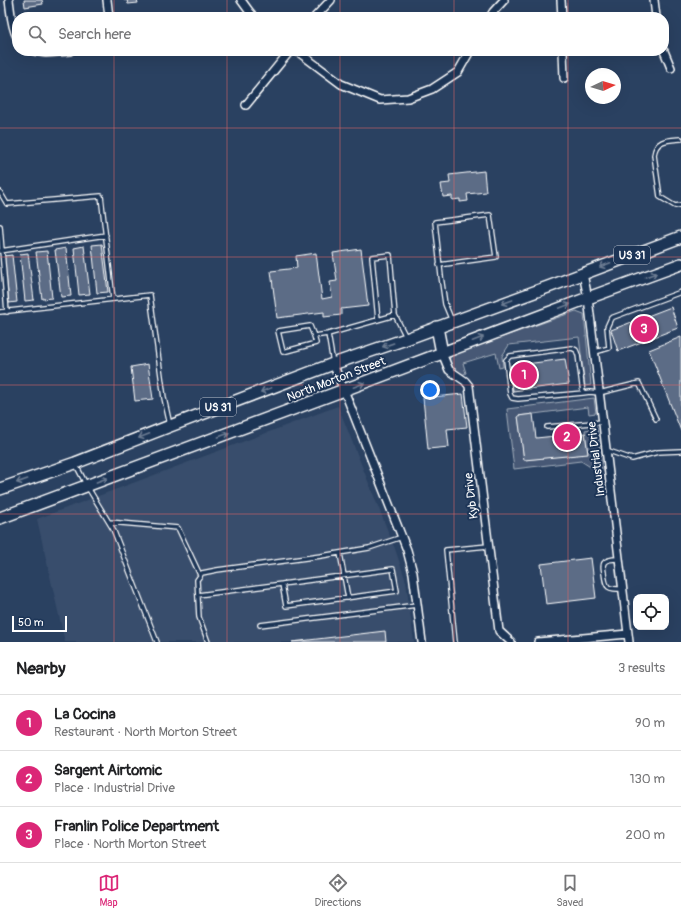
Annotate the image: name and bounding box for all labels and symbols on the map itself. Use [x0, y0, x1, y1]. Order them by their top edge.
north arrow [585, 68, 621, 104]
road number: US 31 [614, 246, 650, 264]
one-way arrow [600, 262, 612, 270]
one-way arrow [645, 270, 657, 278]
one-way arrow [502, 298, 514, 306]
one-way arrow [559, 302, 571, 310]
pin: 3 [631, 314, 657, 344]
one-way arrow [472, 335, 484, 343]
one-way arrow [381, 342, 394, 349]
street label: North Morton Street [285, 354, 388, 405]
pin: 1 [511, 360, 537, 390]
one-way arrow [353, 380, 365, 388]
your location [420, 380, 440, 400]
one-way arrow [260, 386, 272, 394]
road number: US 31 [200, 398, 236, 416]
street label: Industrial Drive [584, 421, 609, 497]
pin: 2 [554, 422, 580, 452]
one-way arrow [218, 430, 230, 438]
one-way arrow [139, 432, 151, 440]
street label: Kyb Drive [461, 472, 482, 520]
one-way arrow [96, 475, 108, 483]
one-way arrow [17, 478, 29, 486]
scale bar [12, 614, 67, 633]

